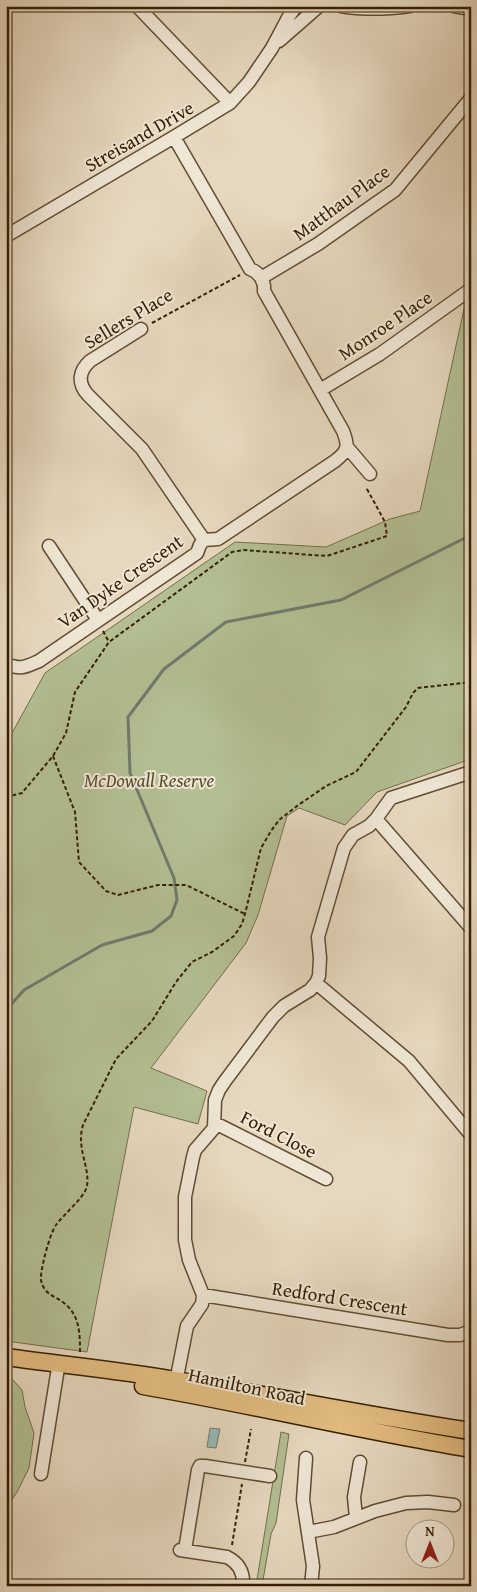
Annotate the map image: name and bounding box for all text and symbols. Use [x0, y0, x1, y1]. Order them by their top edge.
street label: Streisand Drive [79, 93, 199, 179]
street label: Matthau Place [287, 157, 395, 247]
street label: Sellers Place [78, 280, 178, 356]
street label: Monroe Place [332, 283, 438, 367]
street label: Van Dyke Crescent [52, 527, 189, 635]
park label: McDowall Reserve [84, 766, 214, 794]
street label: Ford Close [236, 1103, 322, 1165]
street label: Redford Crescent [270, 1273, 410, 1323]
street label: Hamilton Road [186, 1360, 309, 1412]
north arrow [404, 1520, 454, 1570]
text: N [425, 1521, 435, 1541]

